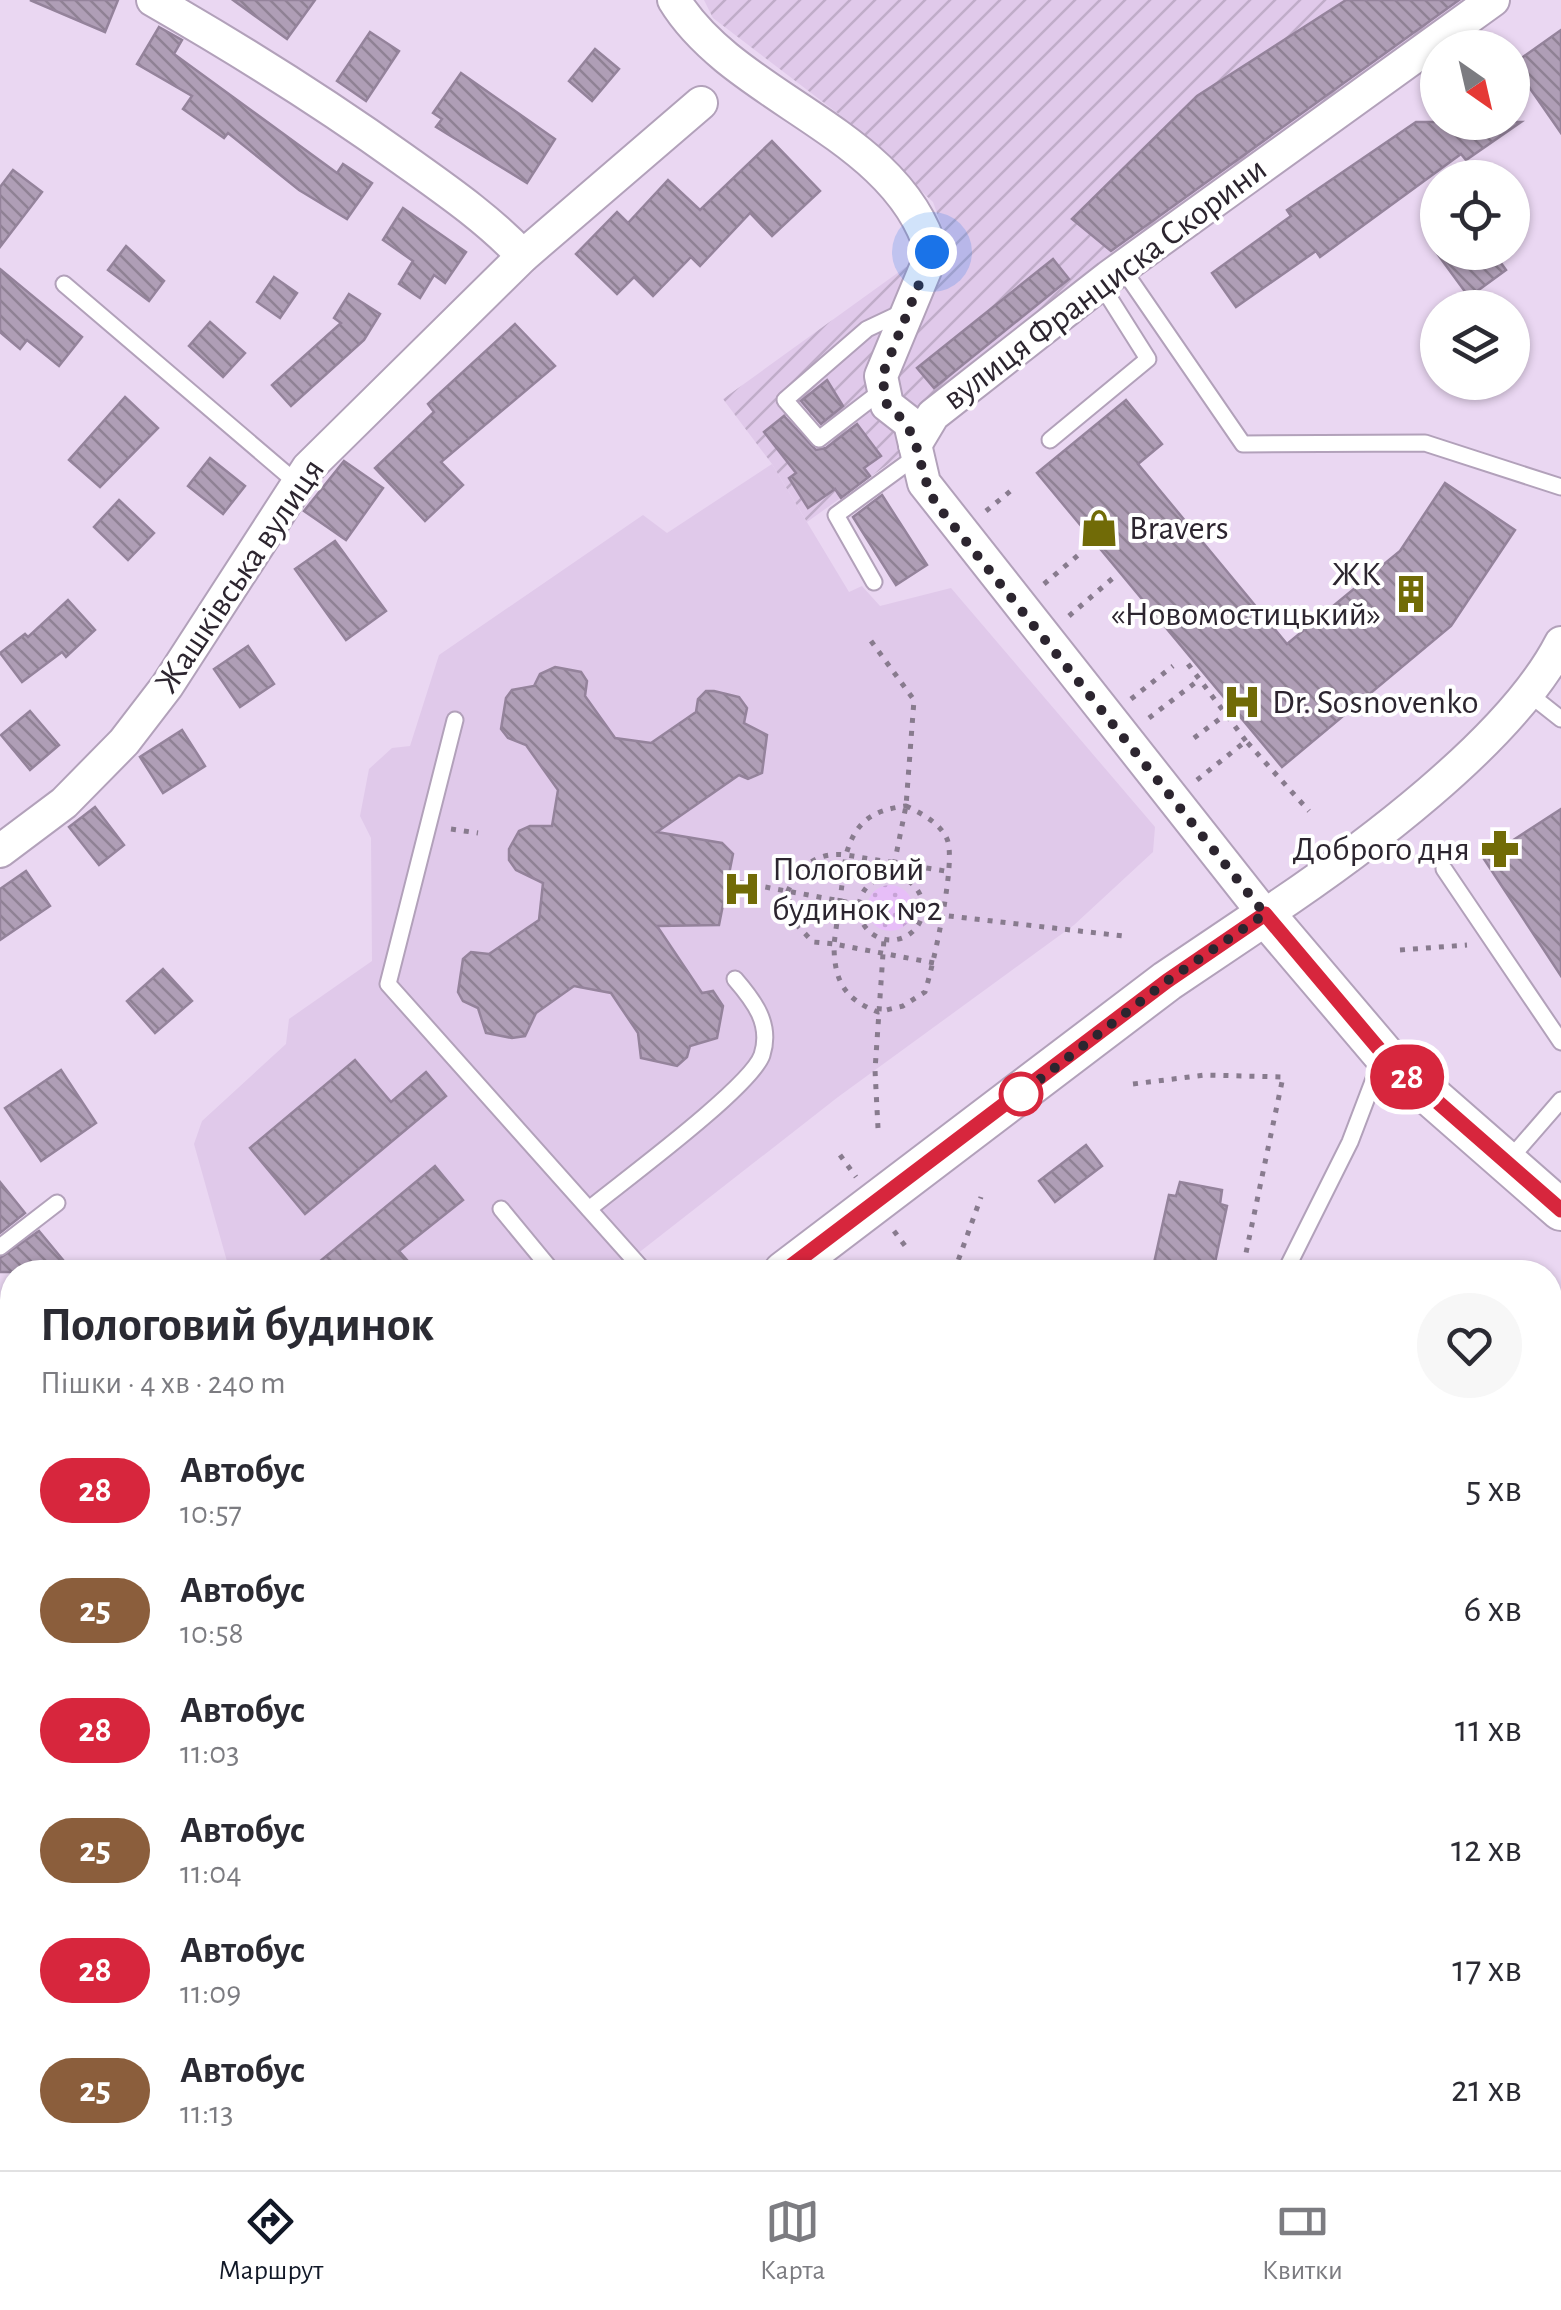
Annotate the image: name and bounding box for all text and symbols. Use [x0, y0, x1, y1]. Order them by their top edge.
north arrow [1420, 30, 1530, 140]
map controls [1420, 30, 1530, 400]
street label: вулиця Франциска Скорини [937, 151, 1273, 417]
button: locate [1420, 160, 1530, 270]
your location [907, 227, 957, 277]
button: layers [1420, 290, 1530, 400]
street label: Жашківська вулиця [149, 453, 331, 699]
shop icon: Bravers [1078, 507, 1120, 549]
place label: Bravers [1129, 511, 1229, 546]
place label: ЖК «Новомостицький» [1110, 557, 1381, 632]
building icon: ЖК «Новомостицький» [1390, 573, 1432, 615]
hospital icon: Dr. Sosnovenko [1221, 681, 1263, 723]
place label: Dr. Sosnovenko [1272, 685, 1479, 720]
pharmacy icon: Доброго дня [1479, 828, 1521, 870]
place label: Доброго дня [1292, 832, 1470, 867]
place label: Пологовий будинок №2 [772, 852, 942, 927]
hospital icon: Пологовий будинок №2 [721, 868, 763, 910]
line badge: 28 [1362, 1044, 1452, 1110]
text: 28 [1390, 1060, 1424, 1095]
unlabelled marker [1000, 1073, 1042, 1115]
button: heart [1417, 1293, 1522, 1398]
text: Пологовий будинок [40, 1302, 434, 1350]
text: Пішки · 4 хв · 240 m [40, 1367, 286, 1399]
text: Автобус [180, 1452, 305, 1490]
text: 5 хв [1465, 1471, 1522, 1509]
text: 28 [78, 1473, 112, 1508]
text: 10:57 [180, 1497, 242, 1529]
text: Автобус [180, 1572, 305, 1610]
text: 6 хв [1463, 1591, 1522, 1629]
text: 25 [79, 1593, 111, 1628]
text: 10:58 [180, 1617, 244, 1649]
text: Автобус [180, 1692, 305, 1730]
text: 11 хв [1455, 1711, 1522, 1749]
text: 28 [78, 1713, 112, 1748]
text: 11:03 [180, 1737, 239, 1769]
text: Автобус [180, 1812, 305, 1850]
text: 12 хв [1451, 1831, 1522, 1869]
text: 25 [79, 1833, 111, 1868]
text: 11:04 [180, 1857, 242, 1889]
text: Автобус [180, 1932, 305, 1970]
text: 17 хв [1452, 1951, 1522, 1989]
text: 28 [78, 1953, 112, 1988]
text: 11:09 [180, 1977, 241, 2009]
text: Автобус [180, 2052, 305, 2090]
text: 21 хв [1451, 2071, 1522, 2109]
text: 25 [79, 2073, 111, 2108]
text: 11:13 [180, 2097, 234, 2129]
tab: Маршрут [218, 2194, 323, 2288]
tab: Карта [760, 2194, 825, 2288]
tab: Квитки [1262, 2194, 1343, 2288]

